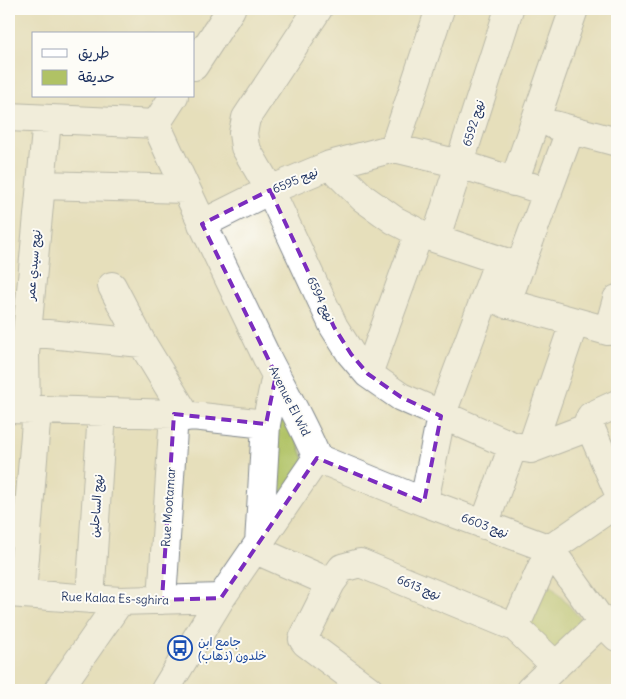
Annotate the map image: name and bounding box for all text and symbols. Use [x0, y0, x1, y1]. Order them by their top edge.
legend [32, 32, 195, 98]
text: طريق [78, 43, 110, 62]
text: حديقة [78, 67, 115, 86]
street label: نهج 6592 [459, 98, 489, 149]
street label: نهج 6595 [270, 164, 321, 198]
street label: نهج سيدي عمر [22, 229, 46, 302]
street label: نهج 6594 [302, 274, 338, 325]
street label: Avenue El Wid [266, 364, 314, 438]
street label: Rue Mootamar [158, 466, 178, 547]
street label: نهج الساحلين [86, 474, 108, 538]
street label: نهج 6603 [459, 510, 511, 542]
street label: نهج 6613 [394, 571, 443, 604]
street label: Rue Kalaa Es-sghira [61, 589, 169, 607]
place label: جامع ابن خلدون (ذهاب) [198, 634, 267, 664]
bus stop icon: جامع ابن خلدون (ذهاب) [167, 635, 193, 661]

